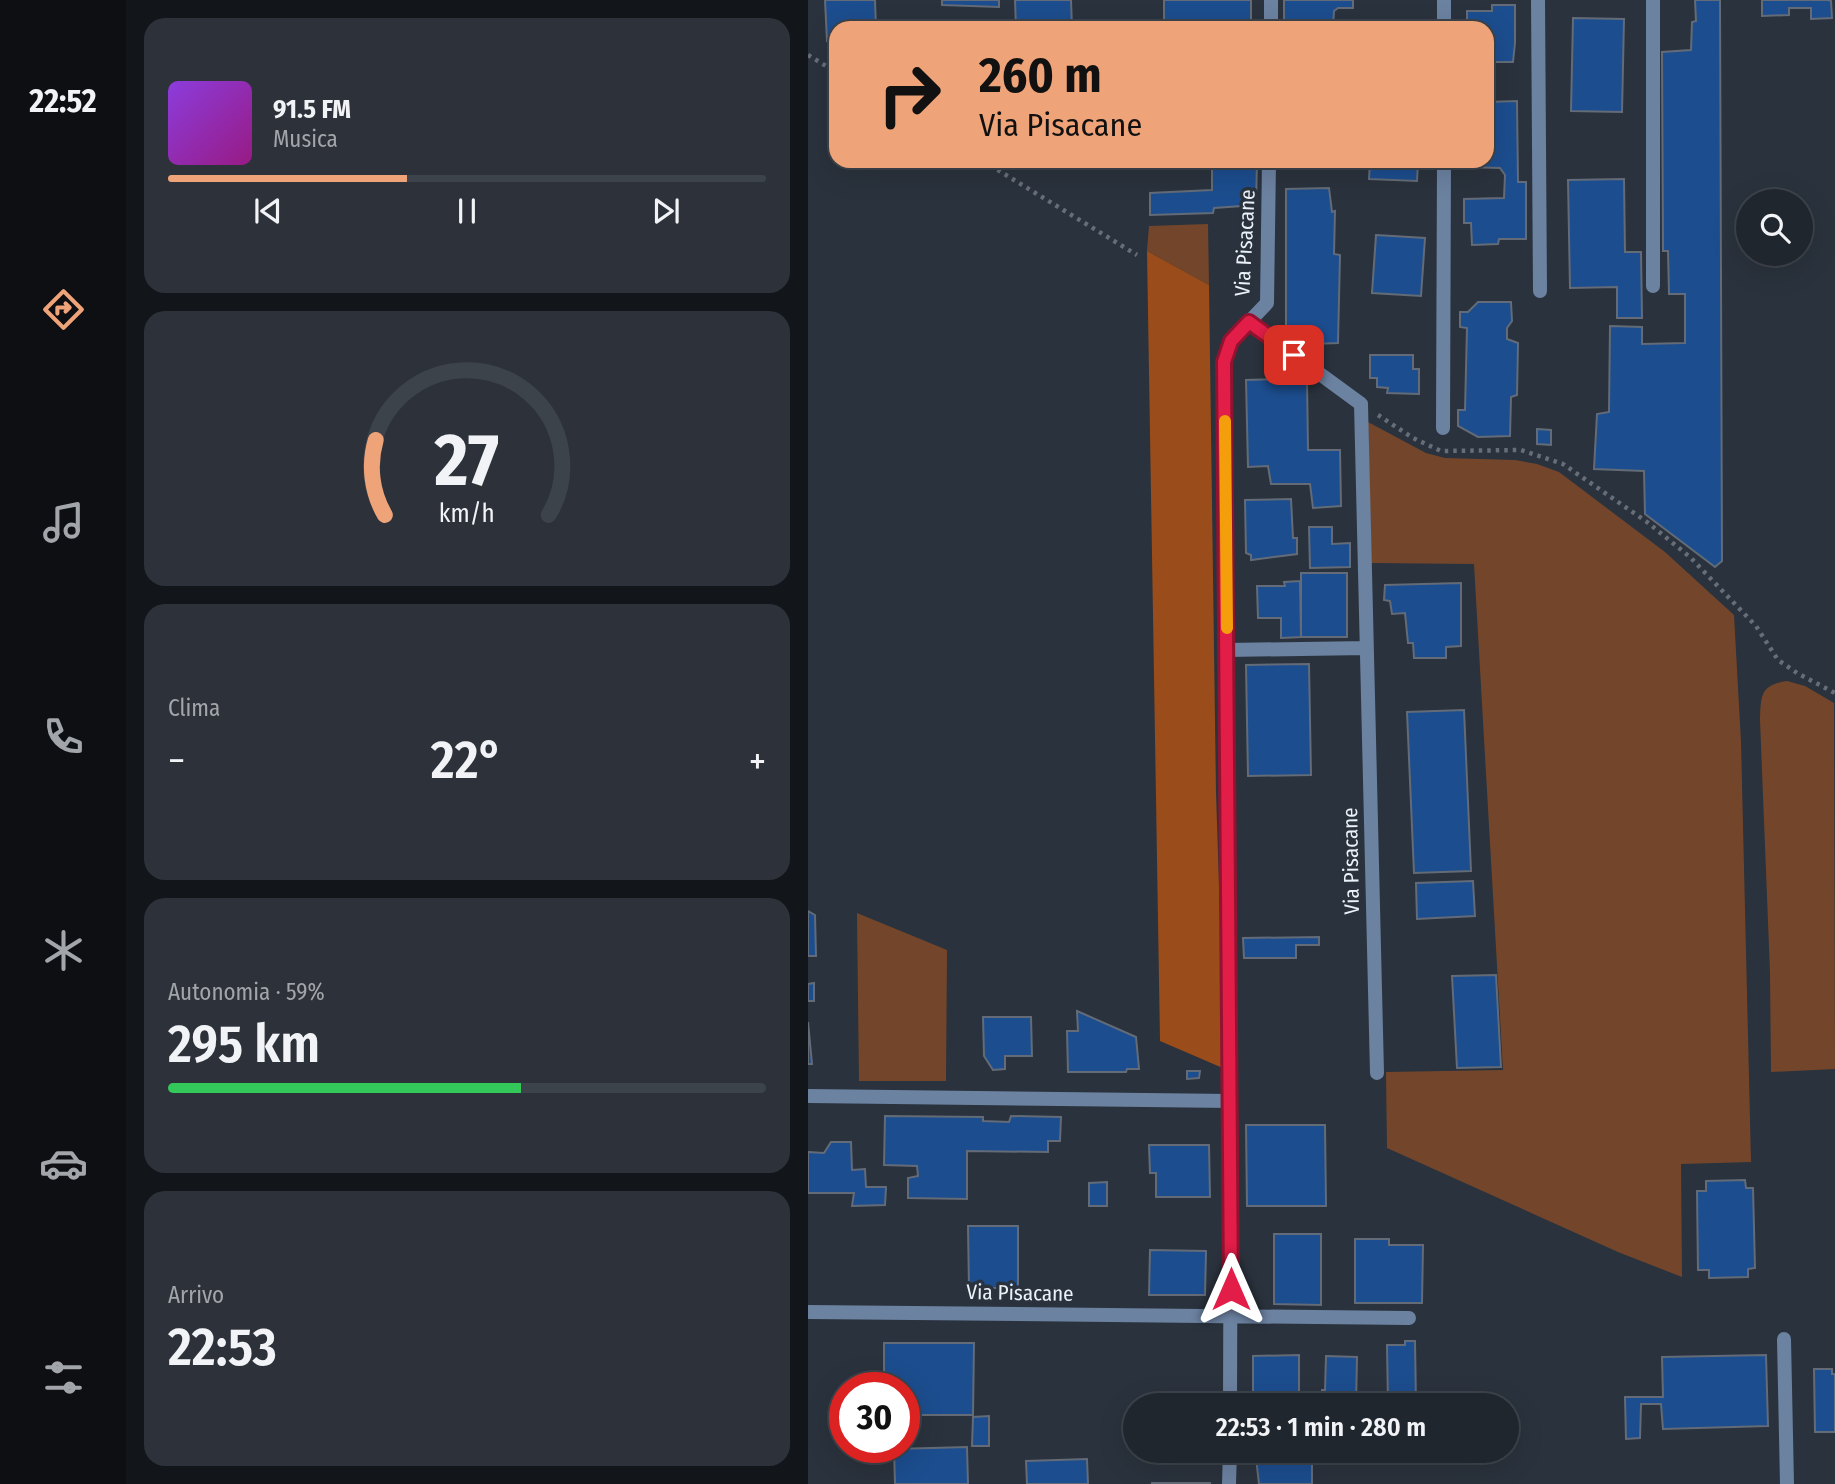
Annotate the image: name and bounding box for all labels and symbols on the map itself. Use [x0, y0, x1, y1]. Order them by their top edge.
street label: Via Pisacane [1229, 189, 1261, 297]
pin [1264, 325, 1324, 385]
street label: Via Pisacane [1337, 807, 1365, 915]
position arrow [1194, 1252, 1268, 1326]
street label: Via Pisacane [966, 1279, 1074, 1307]
speed limit sign: 30 [829, 1372, 920, 1463]

